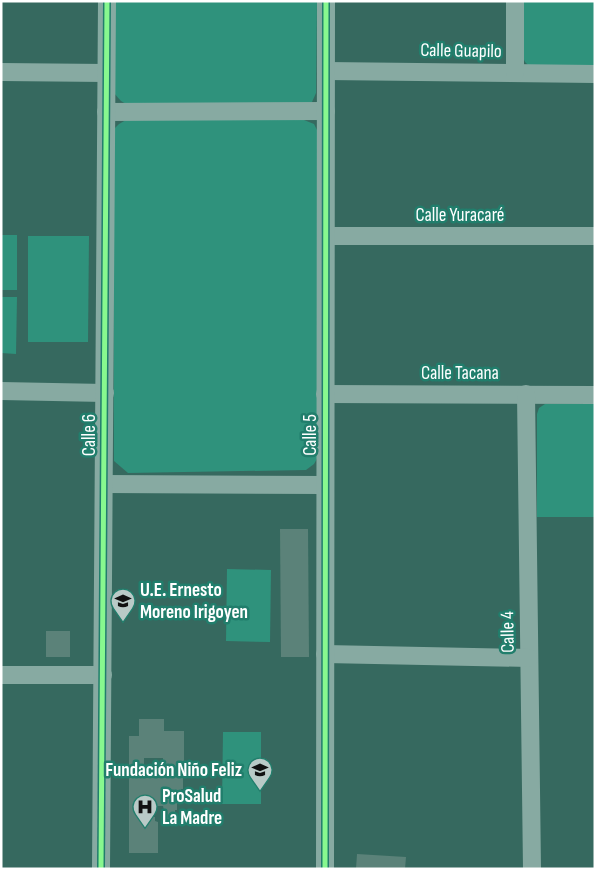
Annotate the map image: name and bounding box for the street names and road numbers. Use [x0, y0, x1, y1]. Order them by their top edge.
street label: Calle Guapilo [420, 39, 502, 63]
street label: Calle Yuracaré [416, 204, 504, 227]
street label: Calle Tacana [421, 362, 499, 385]
street label: Calle 6 [78, 414, 101, 456]
street label: Calle 5 [299, 414, 322, 456]
street label: Calle 4 [496, 611, 520, 653]

